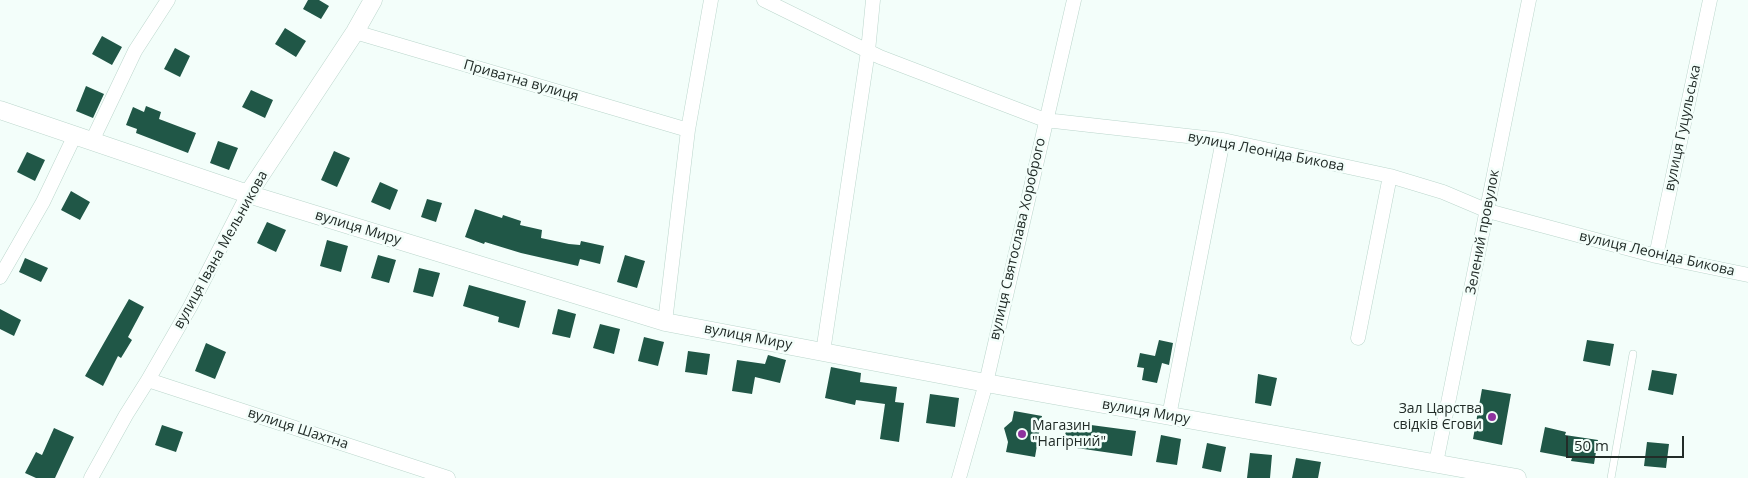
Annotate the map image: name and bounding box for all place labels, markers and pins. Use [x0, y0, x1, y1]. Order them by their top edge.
place label: Зал Царства свідків Єгови [1393, 401, 1482, 434]
marker: Зал Царства свідків Єгови [1486, 411, 1498, 423]
place label: Магазин "Нагірний" [1032, 418, 1106, 451]
marker: Магазин "Нагірний" [1016, 428, 1028, 440]

